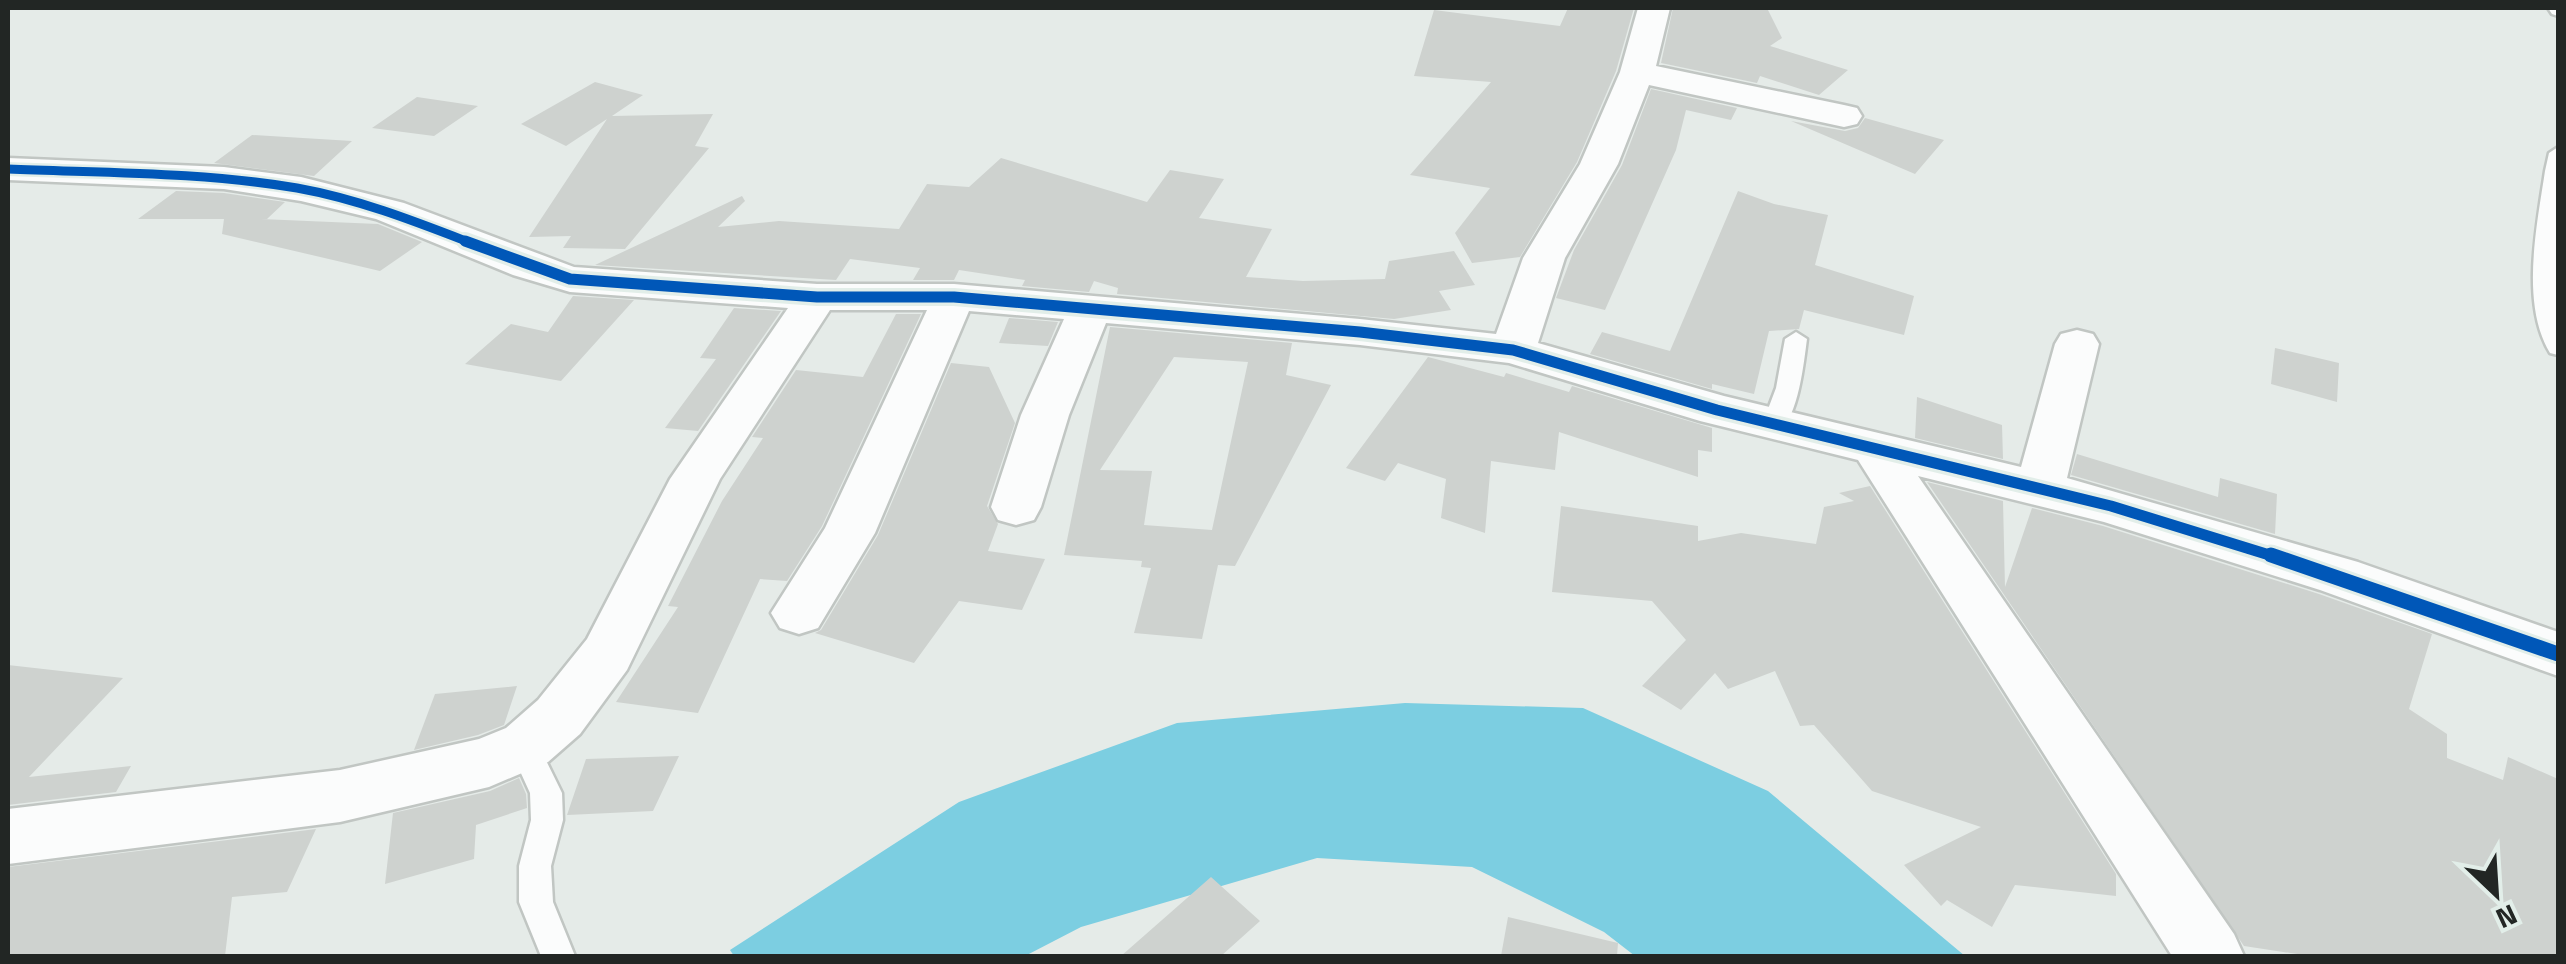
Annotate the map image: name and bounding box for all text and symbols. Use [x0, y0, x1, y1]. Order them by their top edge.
north arrow [2446, 844, 2546, 944]
text: N [2489, 894, 2525, 941]

